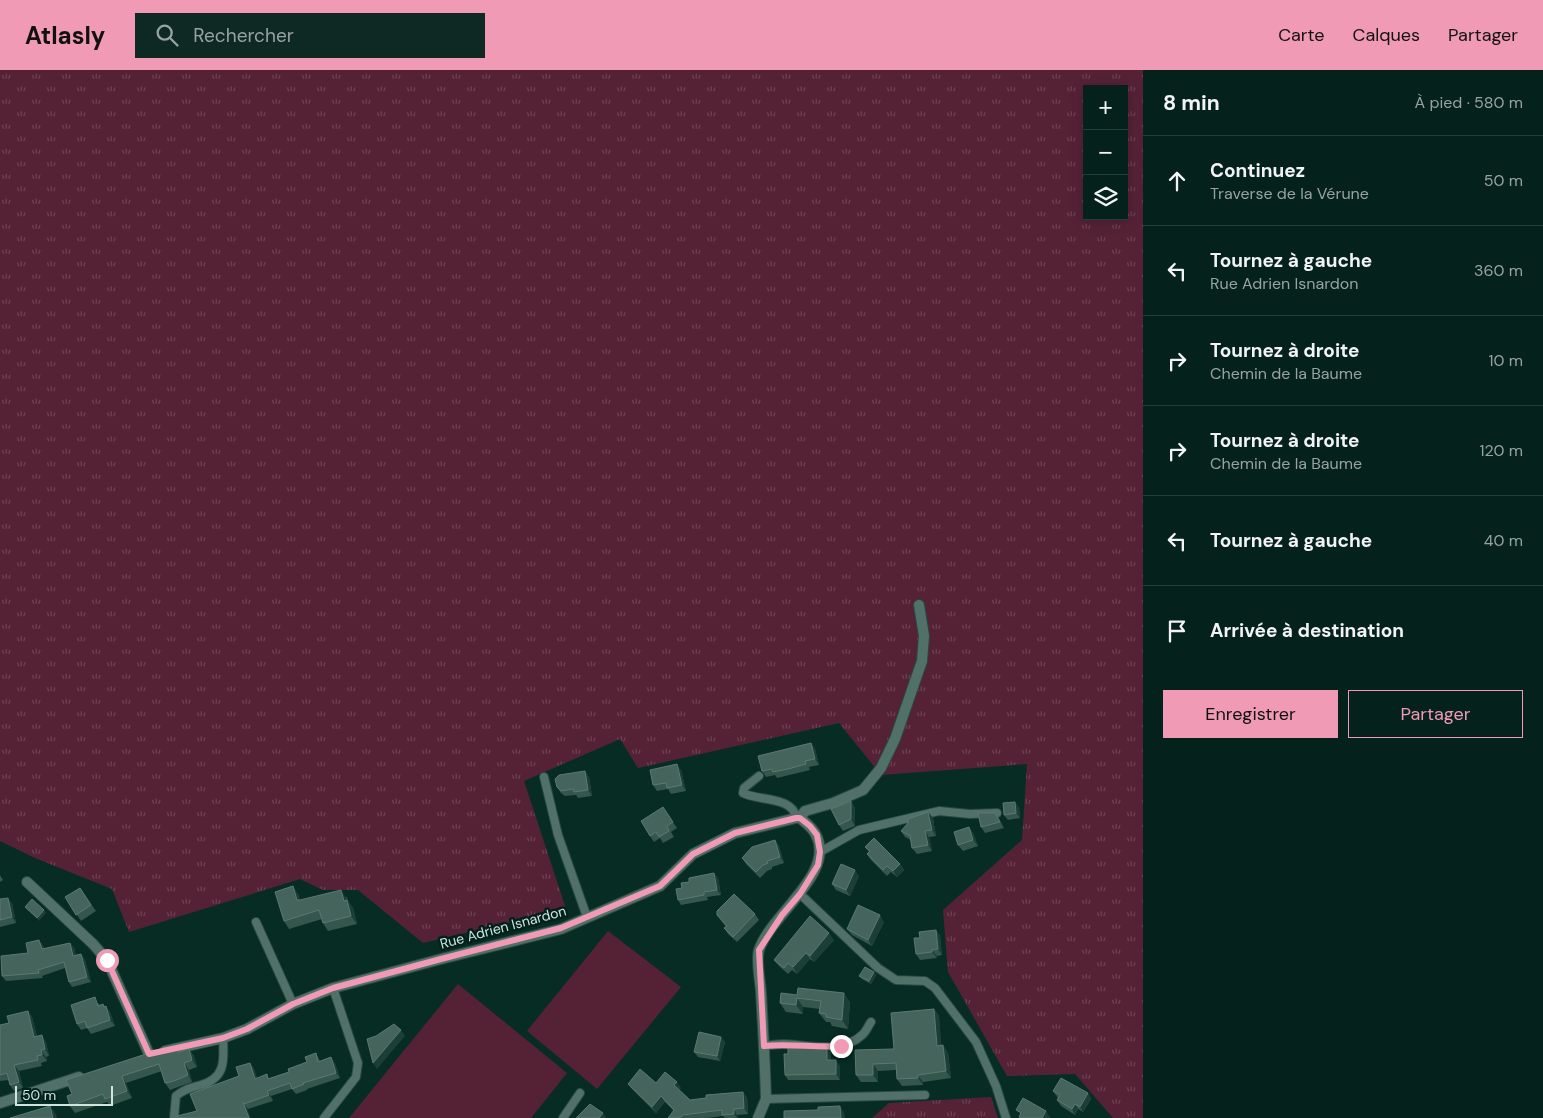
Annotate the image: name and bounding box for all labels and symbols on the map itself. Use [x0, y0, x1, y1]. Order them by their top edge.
street label: Rue Adrien Isnardon [438, 901, 568, 953]
route start [96, 949, 119, 972]
route end [830, 1035, 853, 1058]
scale bar [15, 1083, 112, 1106]

